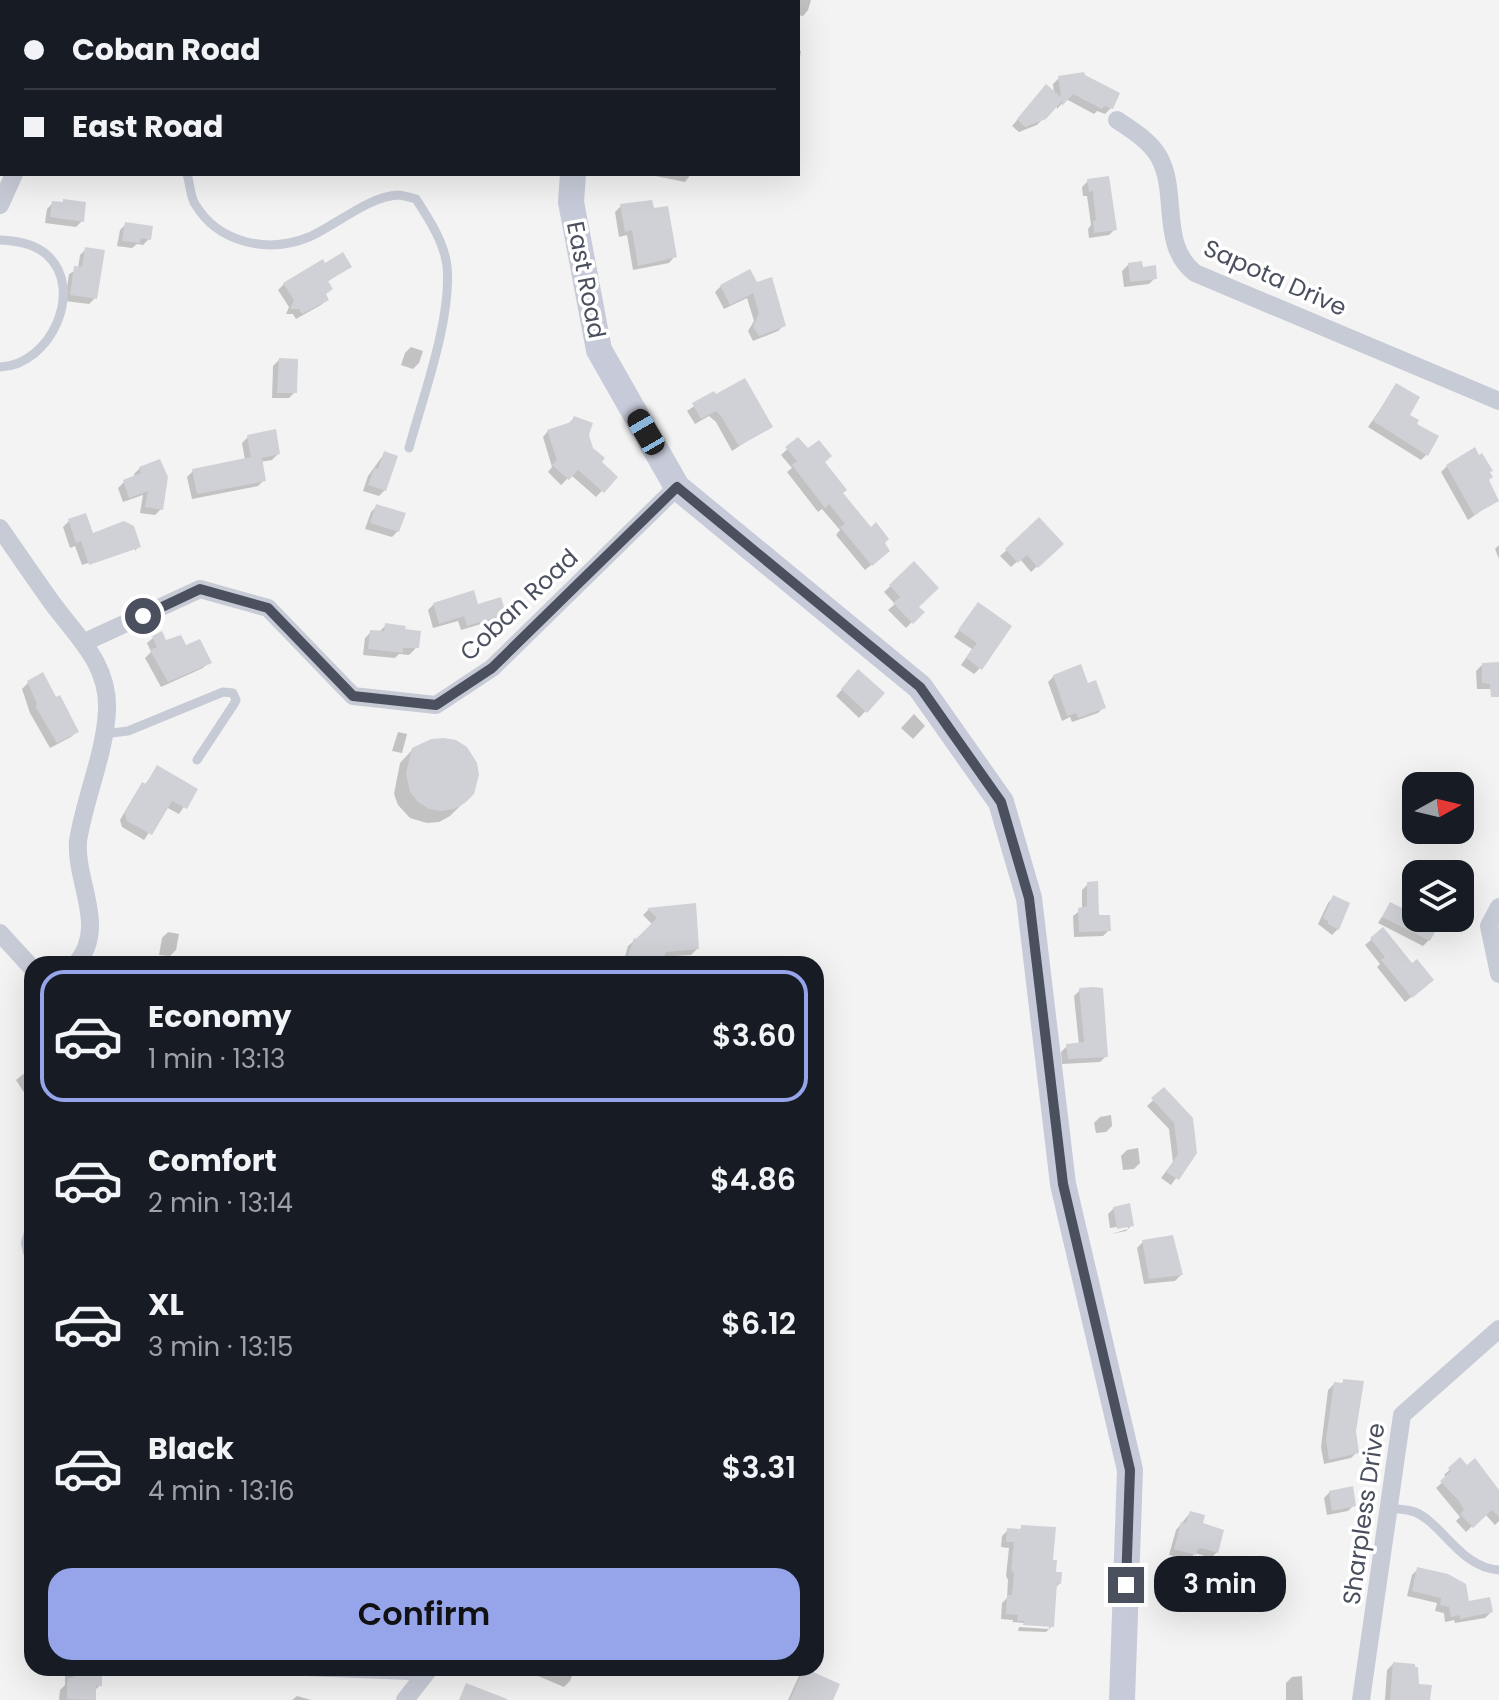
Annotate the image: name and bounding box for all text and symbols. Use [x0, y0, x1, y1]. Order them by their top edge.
text: Coban Road [72, 28, 261, 71]
text: East Road [72, 105, 223, 148]
street label: East Road [559, 219, 614, 341]
street label: Sapota Drive [1198, 231, 1352, 324]
car [624, 405, 668, 459]
street label: Coban Road [452, 541, 585, 668]
route start [125, 598, 161, 634]
north arrow [1402, 772, 1474, 844]
map controls [1402, 772, 1474, 932]
button: layers [1402, 860, 1474, 932]
text: Economy [148, 995, 292, 1038]
icon: car [52, 1000, 124, 1072]
text: $3.60 [712, 1014, 796, 1057]
text: 1 min · 13:13 [148, 1041, 285, 1077]
text: Comfort [148, 1139, 277, 1182]
icon: car [52, 1144, 124, 1216]
text: $4.86 [710, 1158, 796, 1201]
text: 2 min · 13:14 [148, 1185, 293, 1221]
text: XL [148, 1283, 184, 1326]
icon: car [52, 1288, 124, 1360]
text: $6.12 [721, 1302, 796, 1345]
text: 3 min · 13:15 [148, 1329, 293, 1365]
street label: Sharpless Drive [1334, 1421, 1393, 1607]
text: Black [148, 1427, 234, 1470]
icon: car [52, 1432, 124, 1504]
text: $3.31 [722, 1446, 796, 1489]
text: 4 min · 13:16 [148, 1473, 295, 1509]
callout: 3 min [1154, 1557, 1286, 1613]
text: 3 min [1183, 1566, 1257, 1602]
route end [1108, 1567, 1144, 1603]
button: Confirm [48, 1568, 800, 1660]

